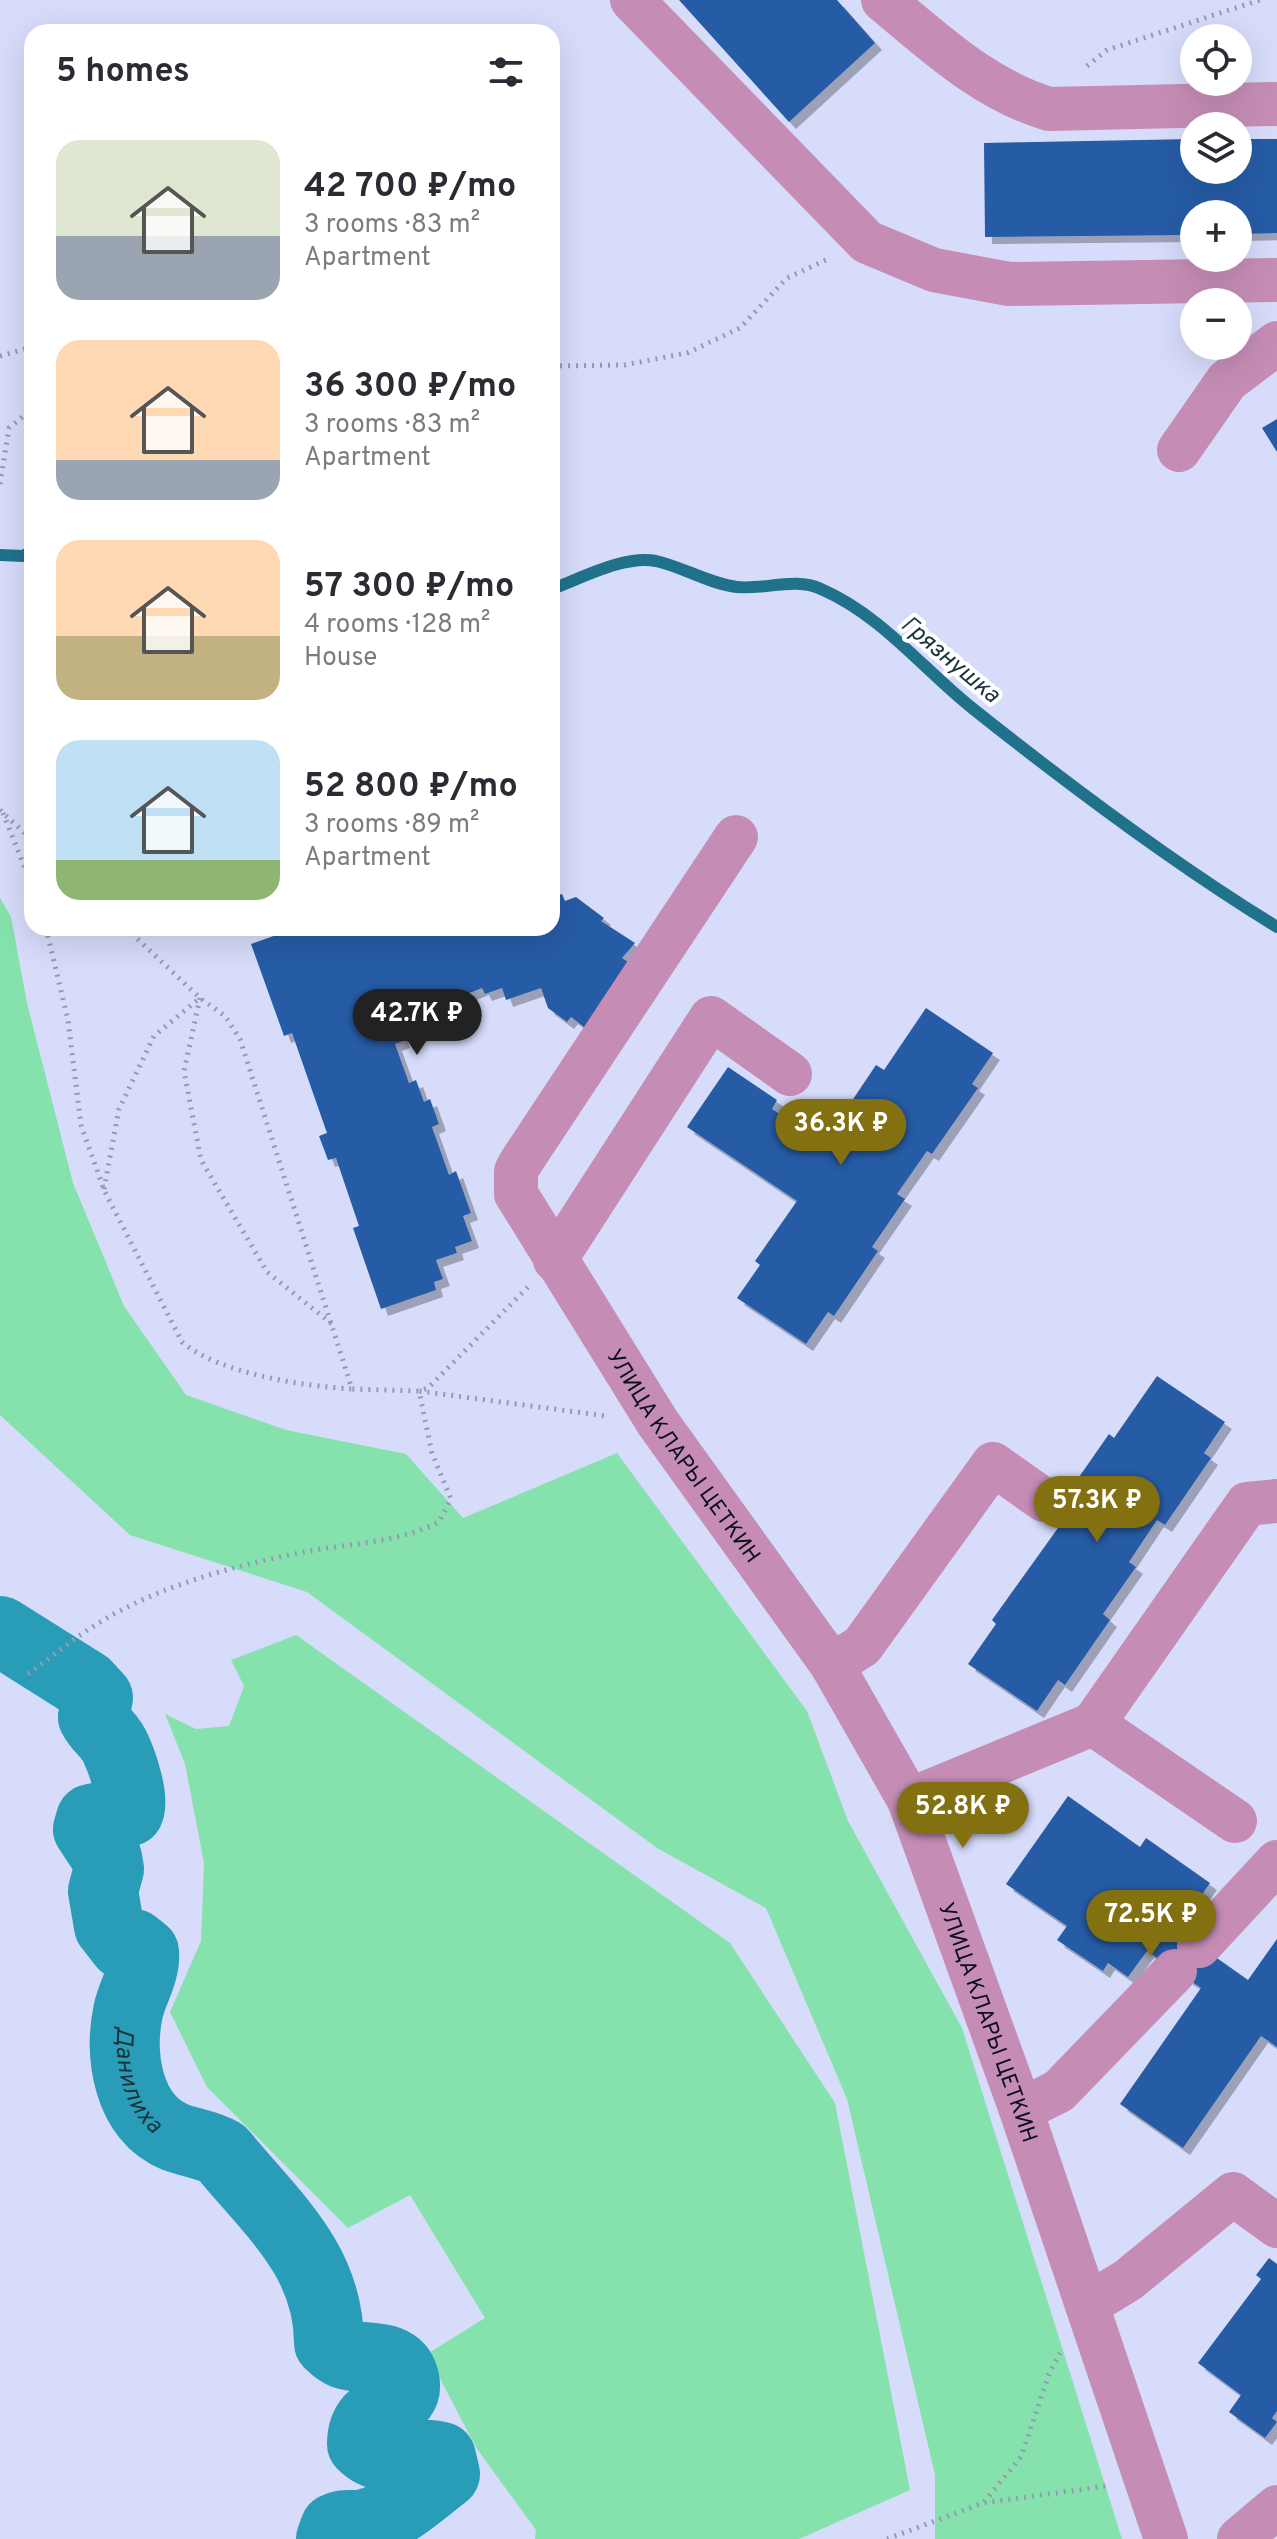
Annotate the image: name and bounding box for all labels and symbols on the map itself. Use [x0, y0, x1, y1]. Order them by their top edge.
water label: Грязнушка [894, 610, 1006, 711]
pin: 42.7K ₽ [343, 989, 491, 1057]
pin: 36.3K ₽ [767, 1099, 915, 1167]
street label: УЛИЦА КЛАРЫ ЦЕТКИН [600, 1345, 765, 1569]
pin: 57.3K ₽ [1023, 1476, 1171, 1544]
pin: 52.8K ₽ [889, 1782, 1037, 1850]
pin: 72.5K ₽ [1077, 1890, 1225, 1958]
street label: УЛИЦА КЛАРЫ ЦЕТКИН [931, 1899, 1042, 2146]
water label: Данилиха [108, 2026, 168, 2141]

